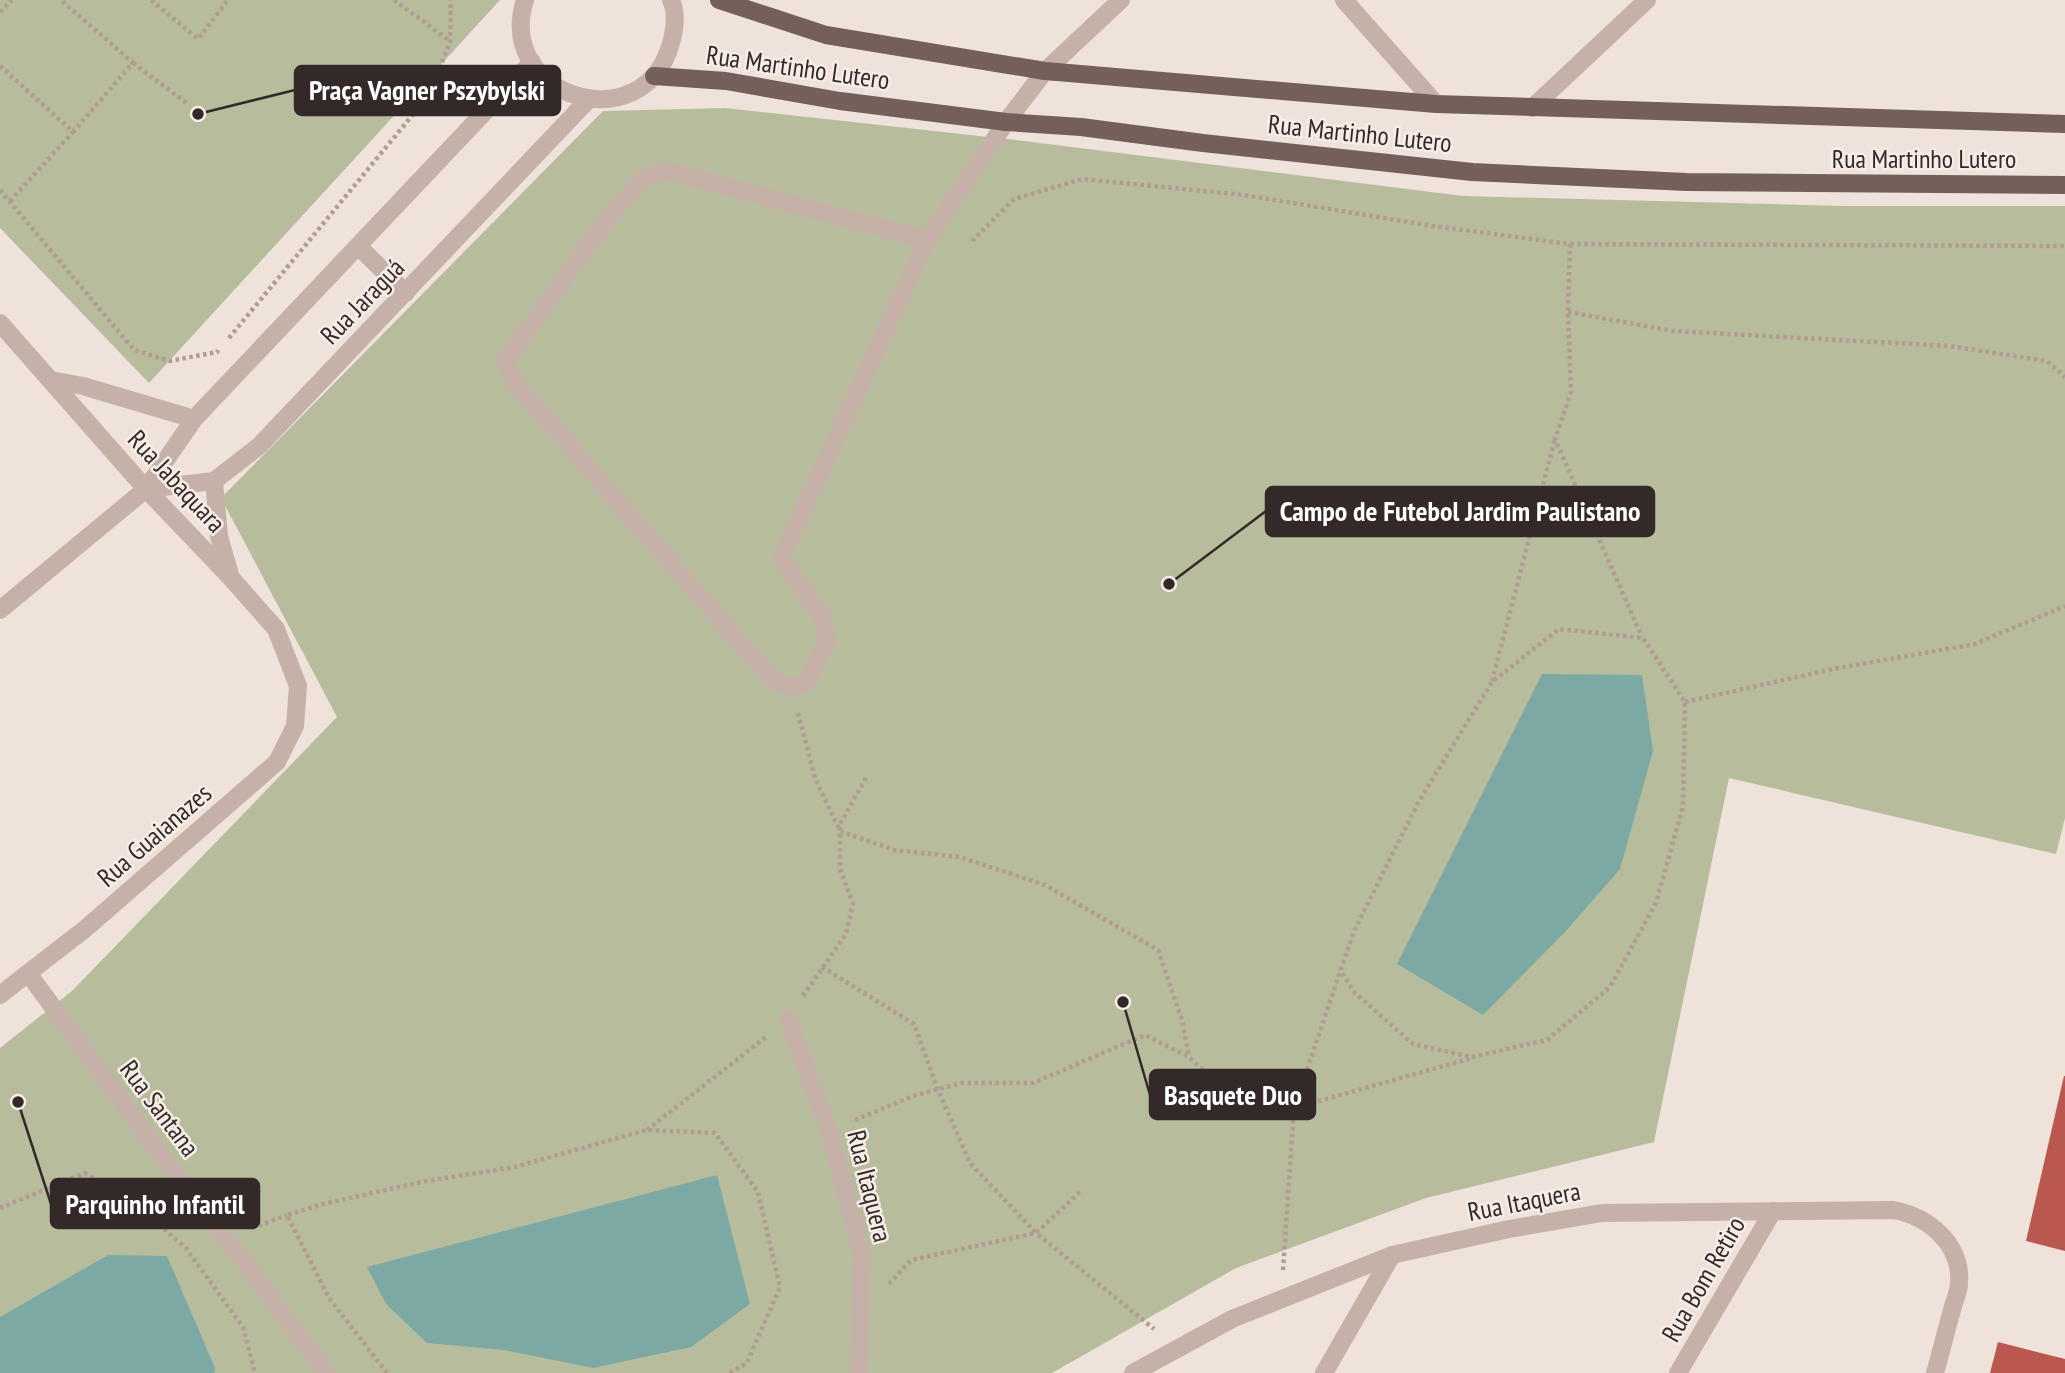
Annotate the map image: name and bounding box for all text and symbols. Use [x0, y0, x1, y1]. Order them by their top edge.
street label: Rua Martinho Lutero [704, 38, 892, 96]
callout: Praça Vagner Pszybylski [295, 66, 560, 115]
text: Praça Vagner Pszybylski [309, 71, 545, 108]
street label: Rua Martinho Lutero [1267, 107, 1453, 159]
street label: Rua Martinho Lutero [1832, 142, 2016, 175]
street label: Rua Jaraguá [313, 251, 411, 351]
street label: Rua Jabaquara [121, 423, 233, 539]
callout: Campo de Futebol Jardim Paulistano [1266, 487, 1654, 536]
text: Campo de Futebol Jardim Paulistano [1280, 492, 1640, 529]
street label: Rua Guaianazes [90, 776, 218, 894]
street label: Rua Santana [113, 1053, 207, 1163]
callout: Basquete Duo [1150, 1070, 1315, 1119]
text: Basquete Duo [1164, 1076, 1302, 1113]
street label: Rua Itaquera [840, 1127, 900, 1245]
street label: Rua Itaquera [1465, 1174, 1583, 1228]
callout: Parquinho Infantil [51, 1179, 259, 1228]
text: Parquinho Infantil [65, 1185, 245, 1222]
street label: Rua Bom Retiro [1654, 1211, 1752, 1347]

